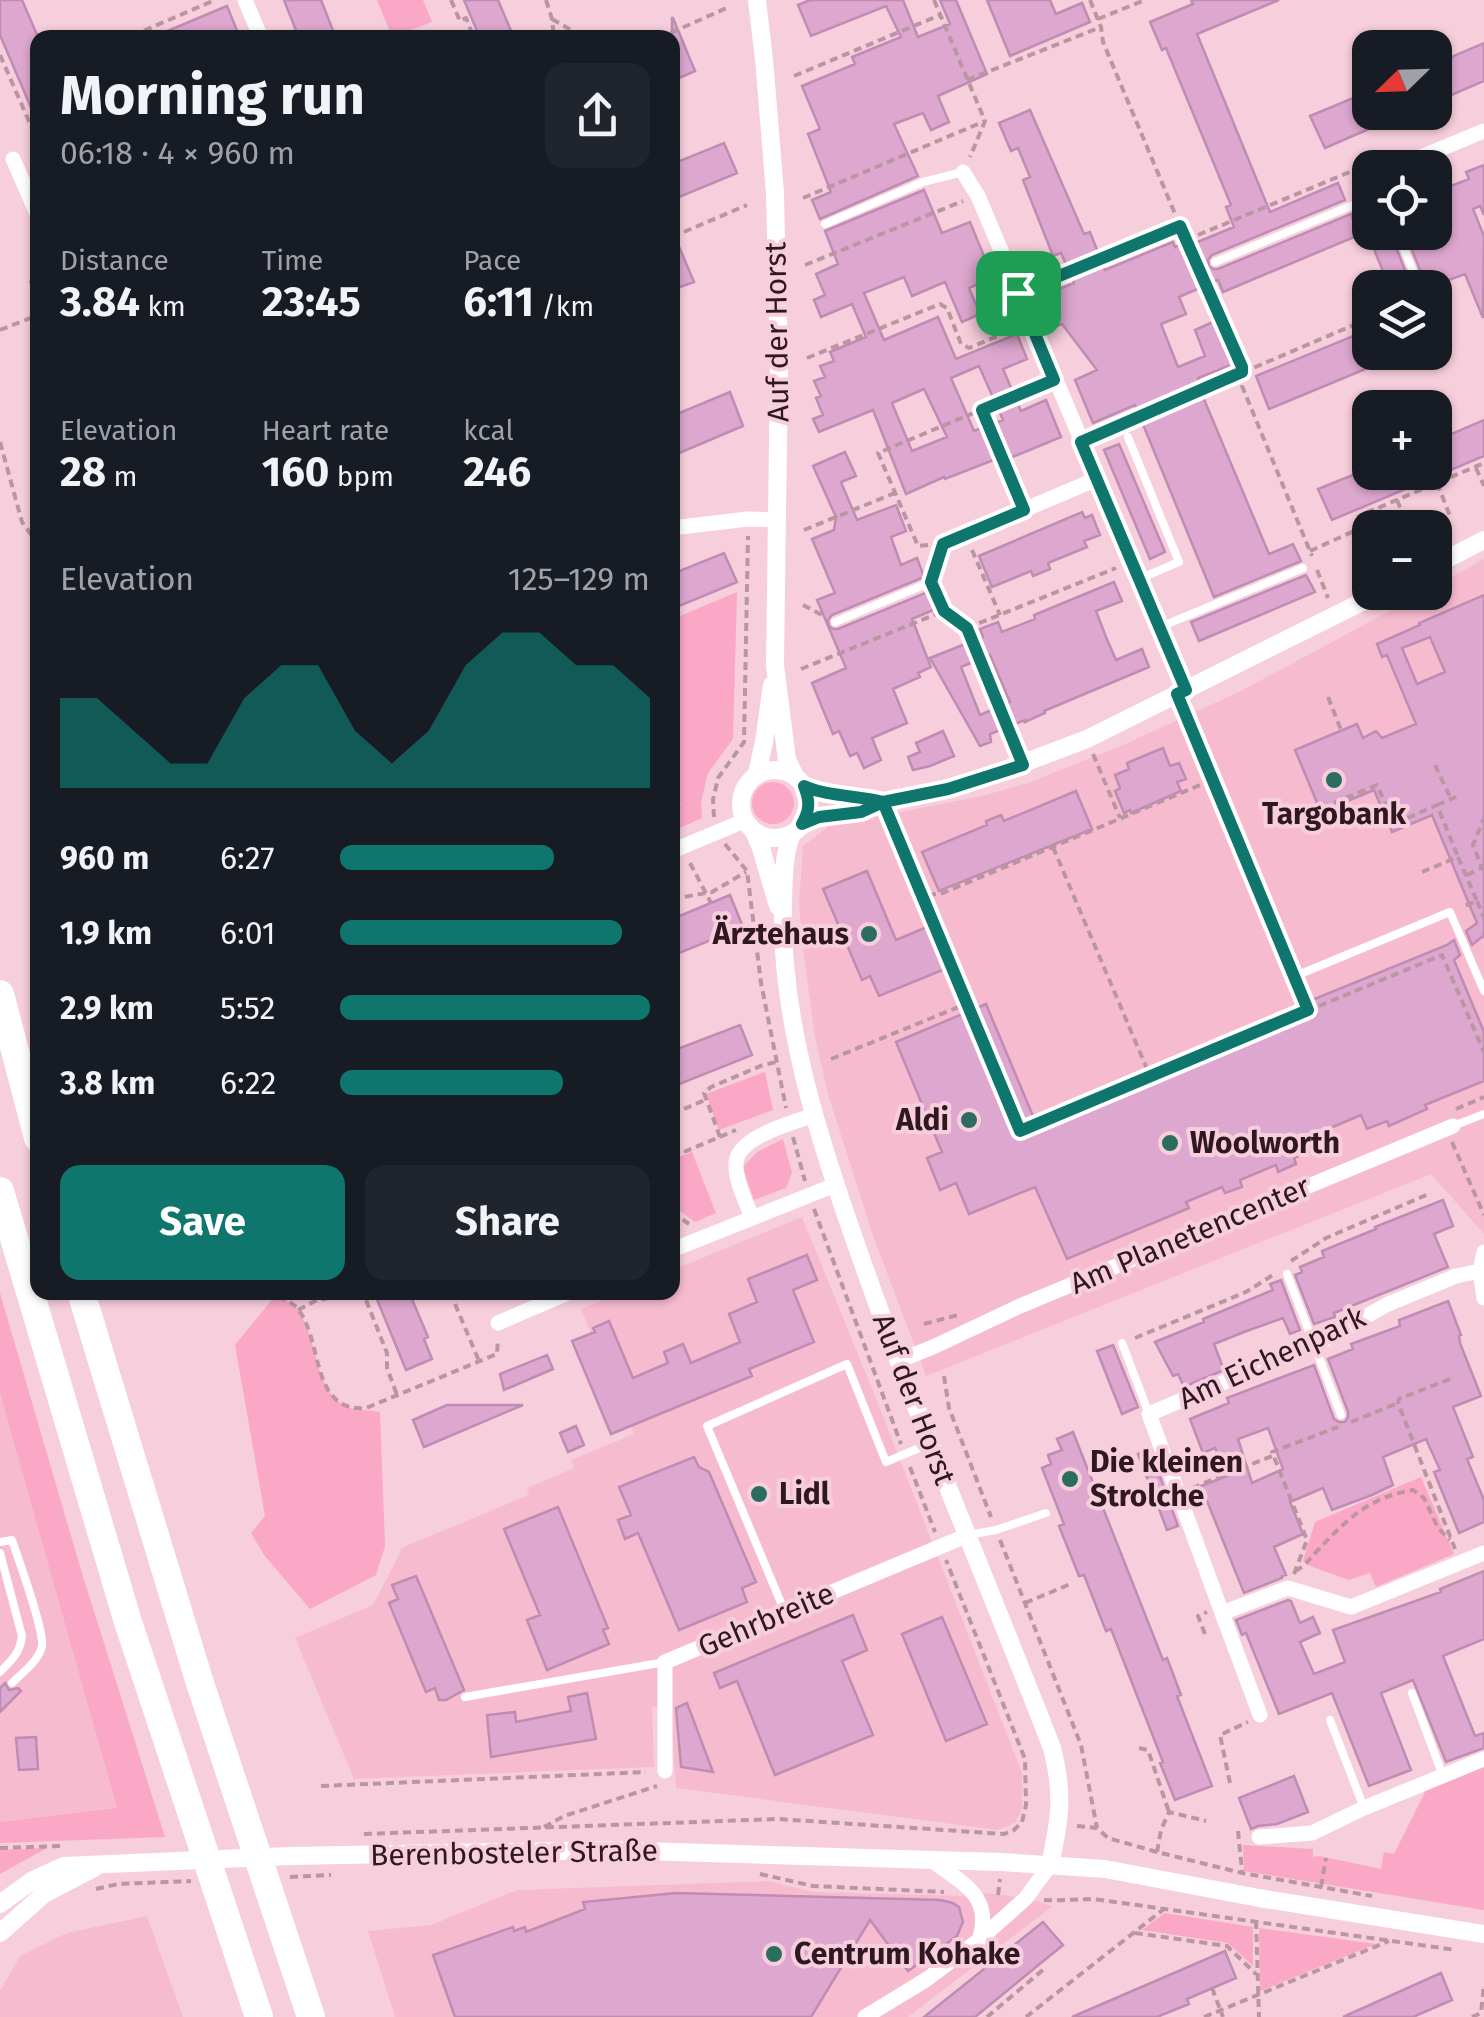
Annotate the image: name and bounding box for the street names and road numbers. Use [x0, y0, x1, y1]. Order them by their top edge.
street label: Auf der Horst [757, 241, 797, 422]
street label: Am Planetencenter [1065, 1168, 1316, 1302]
street label: Am Eichenpark [1173, 1299, 1372, 1417]
street label: Auf der Horst [865, 1308, 963, 1490]
street label: Gehrbreite [692, 1575, 840, 1665]
street label: Berenbosteler Straße [370, 1832, 658, 1874]

